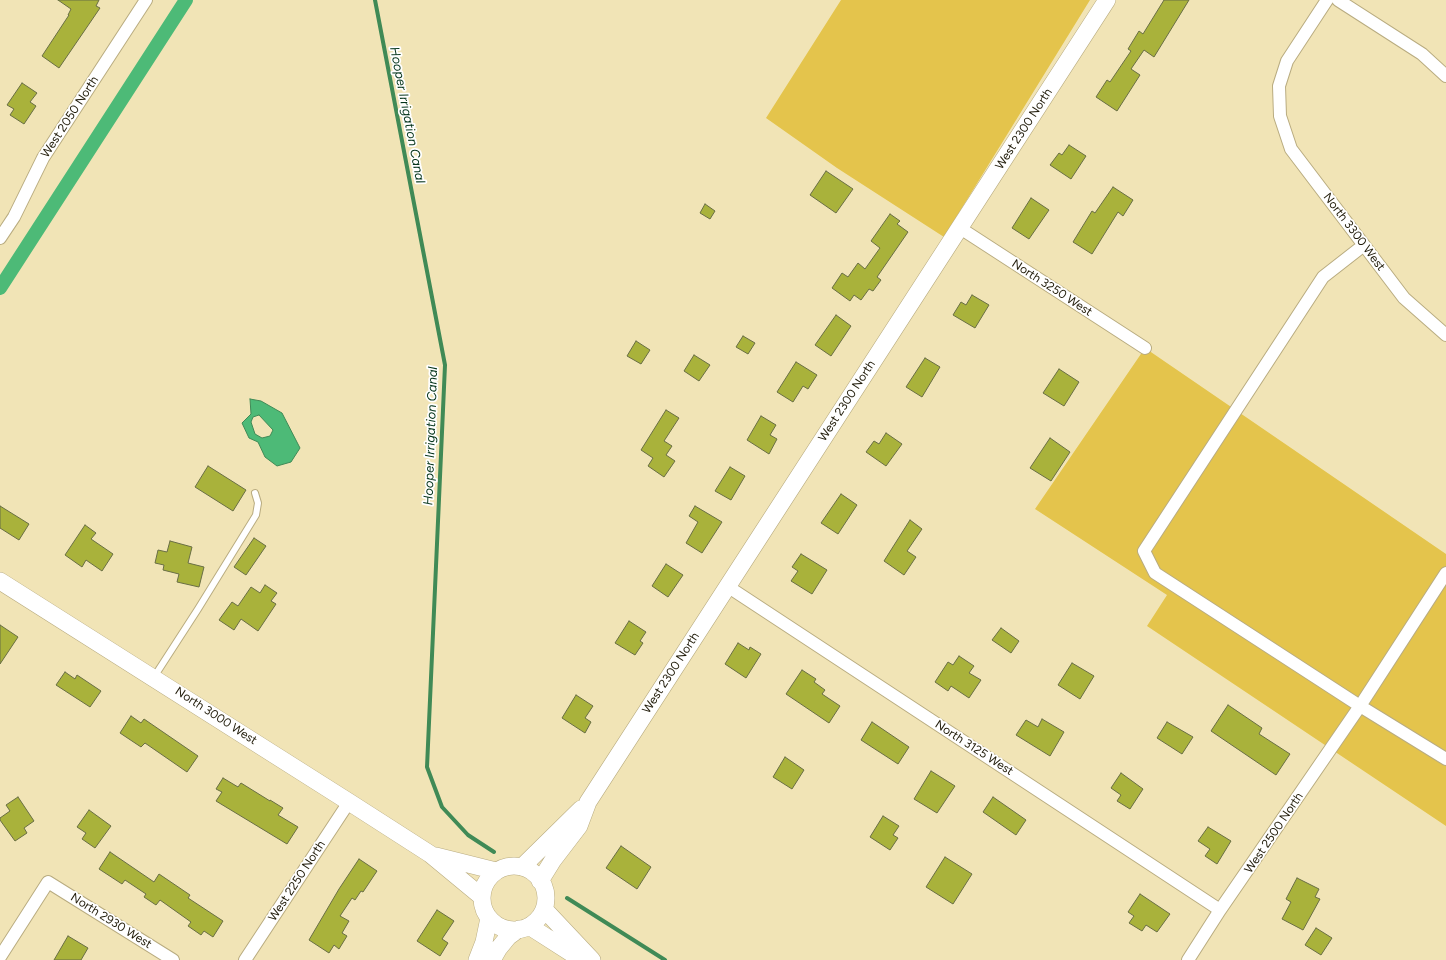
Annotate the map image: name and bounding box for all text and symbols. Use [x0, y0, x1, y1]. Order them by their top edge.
water label: Hooper Irrigation Canal [386, 45, 428, 185]
street label: West 2050 North [38, 74, 102, 160]
street label: West 2300 North [992, 86, 1056, 172]
street label: North 3300 West [1320, 190, 1388, 274]
street label: North 3250 West [1009, 257, 1095, 319]
street label: West 2300 North [815, 358, 879, 444]
water label: Hooper Irrigation Canal [421, 366, 441, 506]
street label: West 2300 North [639, 630, 703, 716]
street label: North 3000 West [172, 684, 260, 748]
street label: North 3125 West [932, 717, 1016, 779]
street label: West 2500 North [1242, 790, 1306, 876]
street label: West 2250 North [266, 838, 328, 924]
street label: North 2930 West [68, 890, 154, 952]

